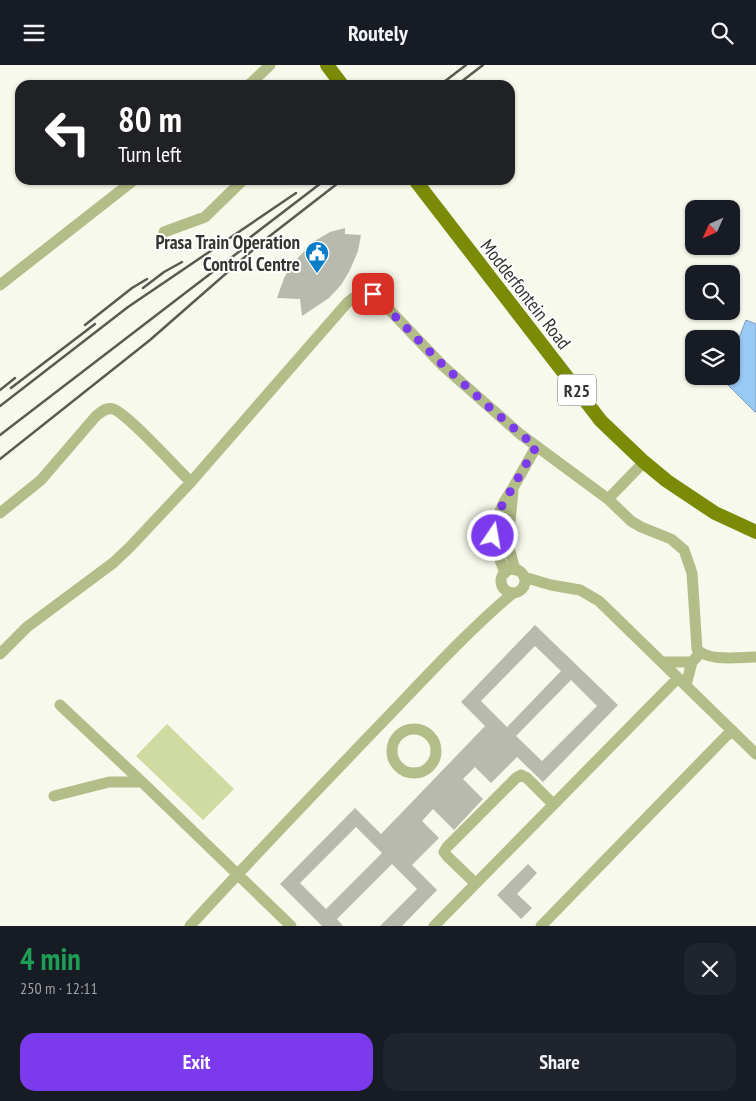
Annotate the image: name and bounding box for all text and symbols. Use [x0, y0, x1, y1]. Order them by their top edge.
icon: menu [20, 19, 48, 47]
text: Routely [348, 19, 408, 47]
icon: search [708, 19, 736, 47]
text: 80 m [118, 96, 182, 142]
icon: left [35, 100, 100, 165]
text: Turn left [118, 140, 182, 168]
north arrow [685, 200, 740, 255]
map controls [685, 200, 740, 385]
place label: Prasa Train Operation Control Centre [156, 230, 300, 276]
street label: Modderfontein Road [476, 234, 576, 354]
public building icon: Prasa Train Operation Control Centre [304, 240, 330, 274]
button: search [685, 265, 740, 320]
pin [352, 273, 394, 315]
icon: arrive [359, 280, 387, 308]
button: layers [685, 330, 740, 385]
road number: R25 [558, 375, 596, 405]
position arrow [466, 509, 518, 561]
text: 4 min [20, 939, 81, 978]
button: close [684, 943, 736, 995]
text: 250 m · 12:11 [20, 978, 98, 998]
button: Exit [20, 1033, 373, 1091]
button: Share [383, 1033, 736, 1091]

